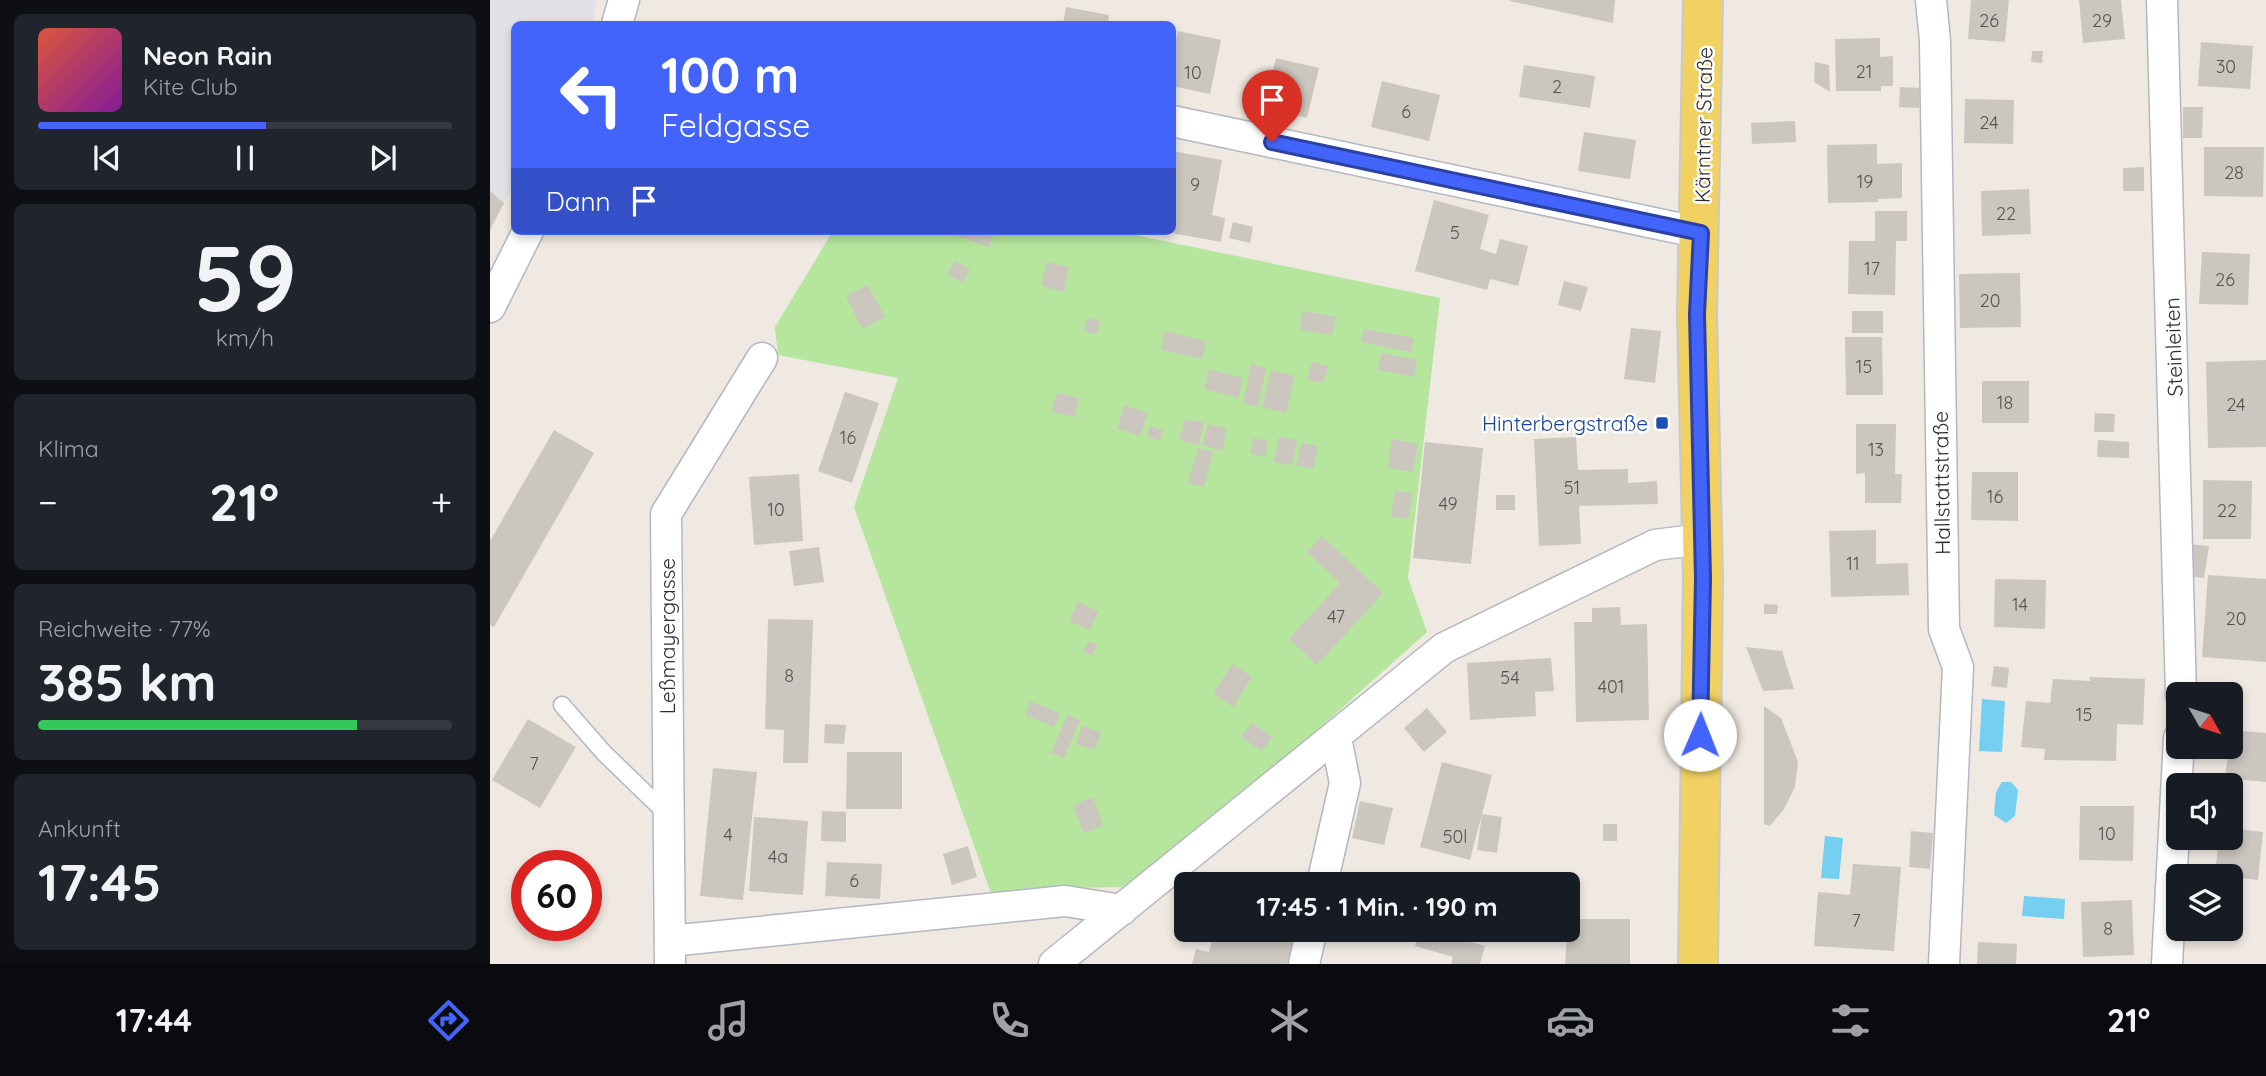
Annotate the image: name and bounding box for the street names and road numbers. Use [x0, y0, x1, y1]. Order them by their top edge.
street label: Kärntner Straße [1689, 47, 1717, 203]
street label: Steinleiten [2158, 297, 2188, 397]
street label: Hallstattstraße [1927, 411, 1955, 555]
street label: Leßmayergasse [654, 558, 680, 714]

